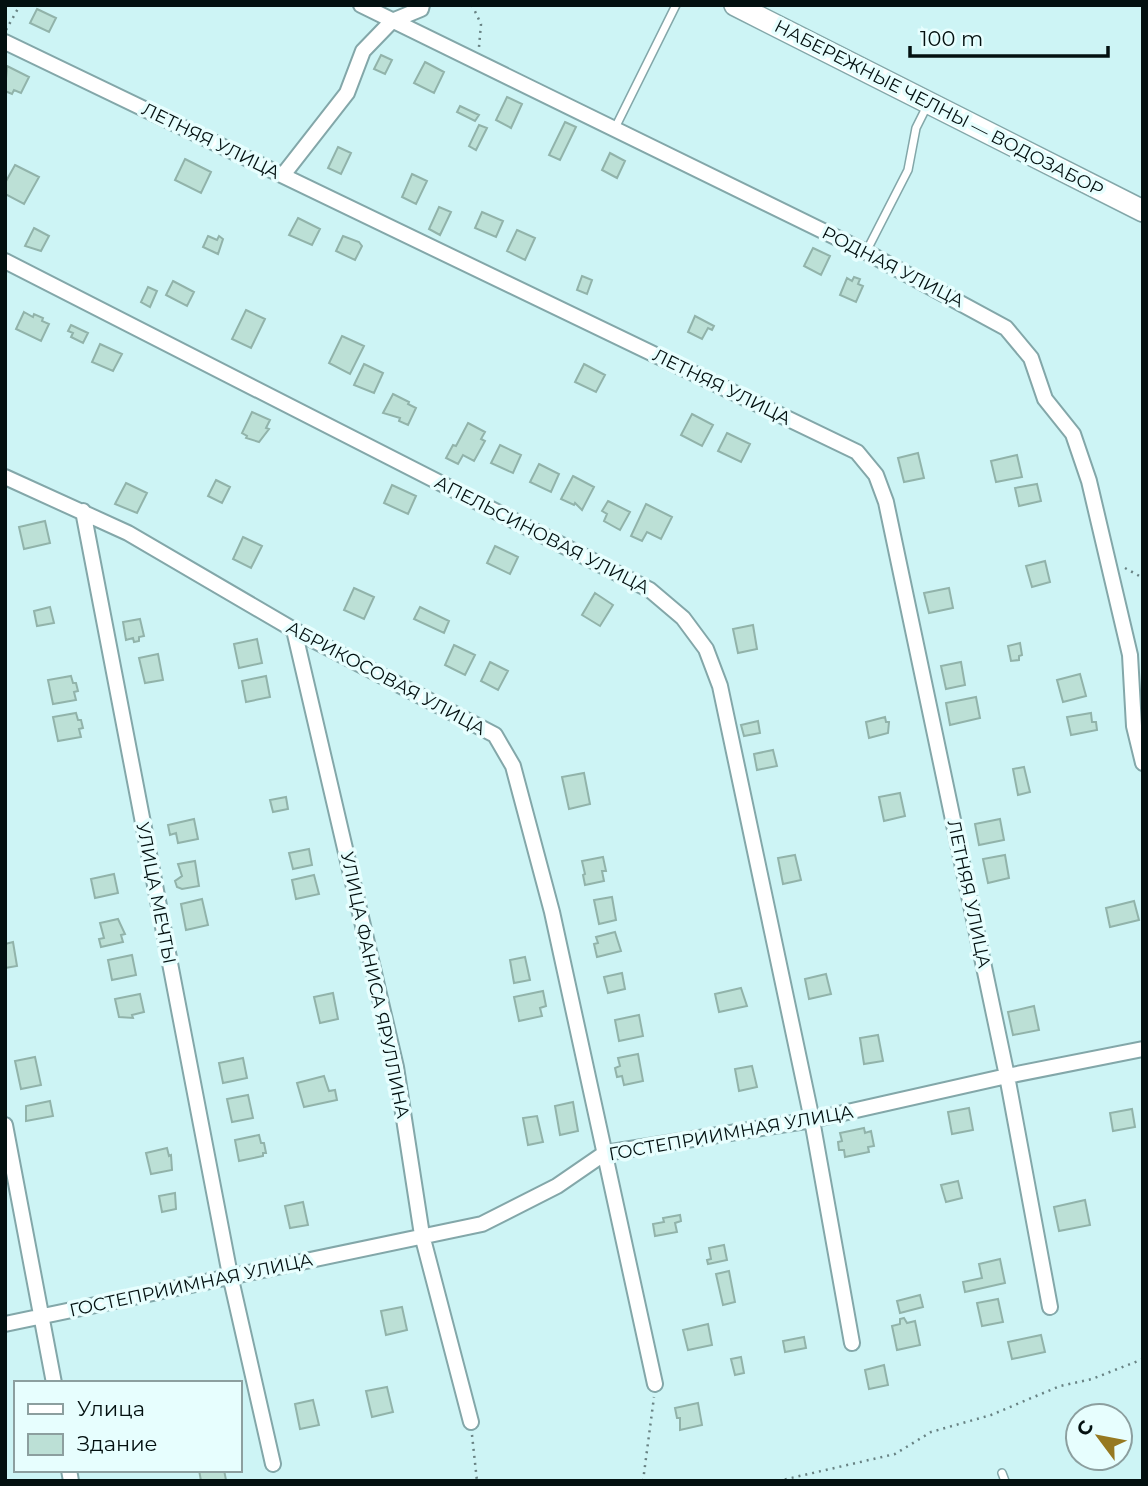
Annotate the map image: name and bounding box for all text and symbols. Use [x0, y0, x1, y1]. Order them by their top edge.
scale bar [910, 14, 1108, 58]
street label: НАБЕРЕЖНЫЕ ЧЕЛНЫ — ВОДОЗАБОР [771, 15, 1107, 201]
text: 100 m [920, 26, 983, 51]
street label: ЛЕТНЯЯ УЛИЦА [138, 98, 284, 184]
street label: РОДНАЯ УЛИЦА [818, 222, 968, 313]
street label: ЛЕТНЯЯ УЛИЦА [649, 344, 795, 430]
street label: АПЕЛЬСИНОВАЯ УЛИЦА [431, 471, 654, 599]
street label: АБРИКОСОВАЯ УЛИЦА [283, 616, 490, 740]
street label: ЛЕТНЯЯ УЛИЦА [943, 818, 996, 971]
street label: УЛИЦА МЕЧТЫ [131, 820, 181, 966]
street label: УЛИЦА ФАНИСА ЯРУЛЛИНА [336, 850, 414, 1121]
street label: ГОСТЕПРИИМНАЯ УЛИЦА [607, 1101, 856, 1165]
street label: ГОСТЕПРИИМНАЯ УЛИЦА [67, 1248, 315, 1322]
legend [14, 1381, 242, 1472]
text: Улица [77, 1396, 145, 1421]
north arrow [1064, 1402, 1134, 1472]
text: С [1072, 1416, 1099, 1440]
text: Здание [77, 1431, 158, 1456]

